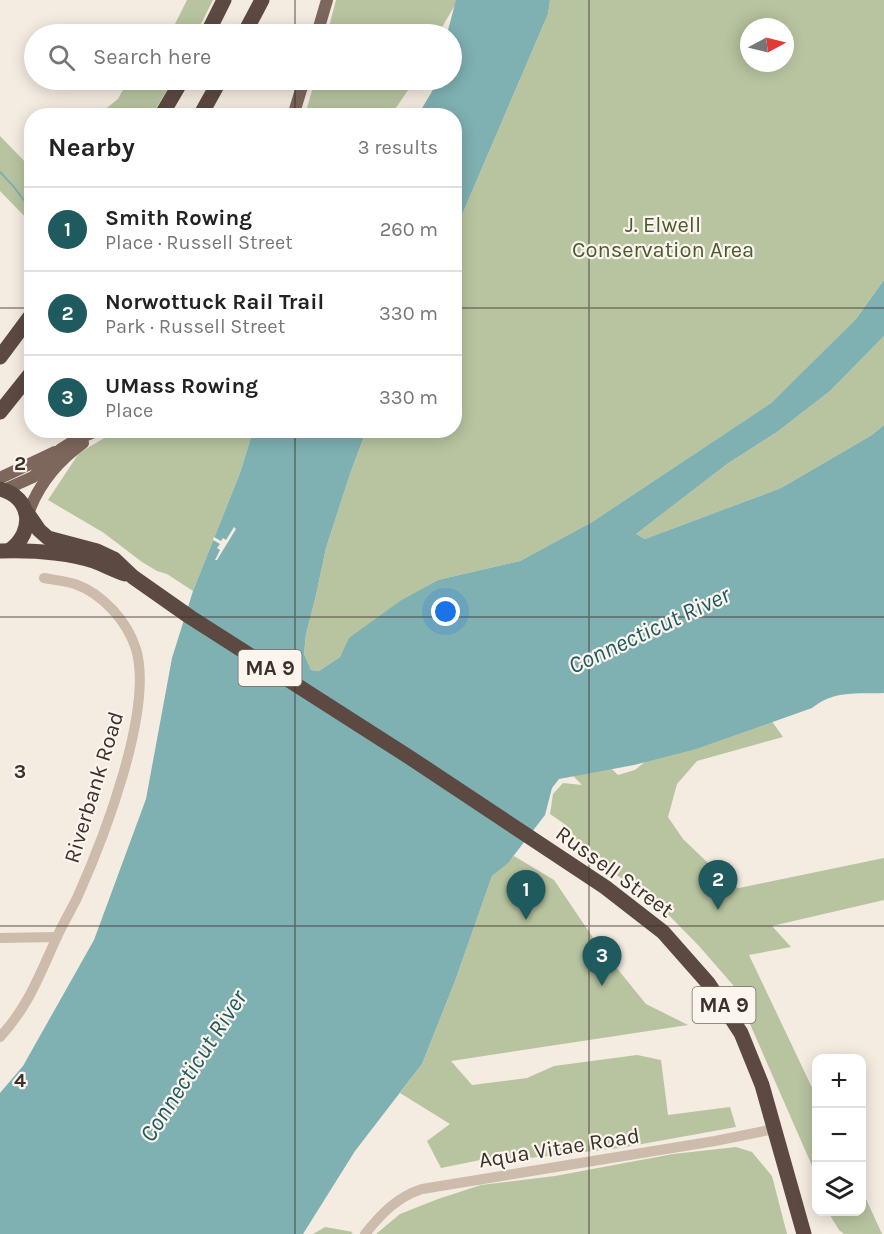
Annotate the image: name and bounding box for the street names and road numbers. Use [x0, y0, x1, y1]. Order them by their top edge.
road number: MA 9 [238, 650, 302, 686]
street label: Riverbank Road [59, 708, 129, 866]
street label: Russell Street [550, 820, 678, 923]
road number: MA 9 [692, 987, 756, 1023]
street label: Aqua Vitae Road [477, 1122, 642, 1174]

